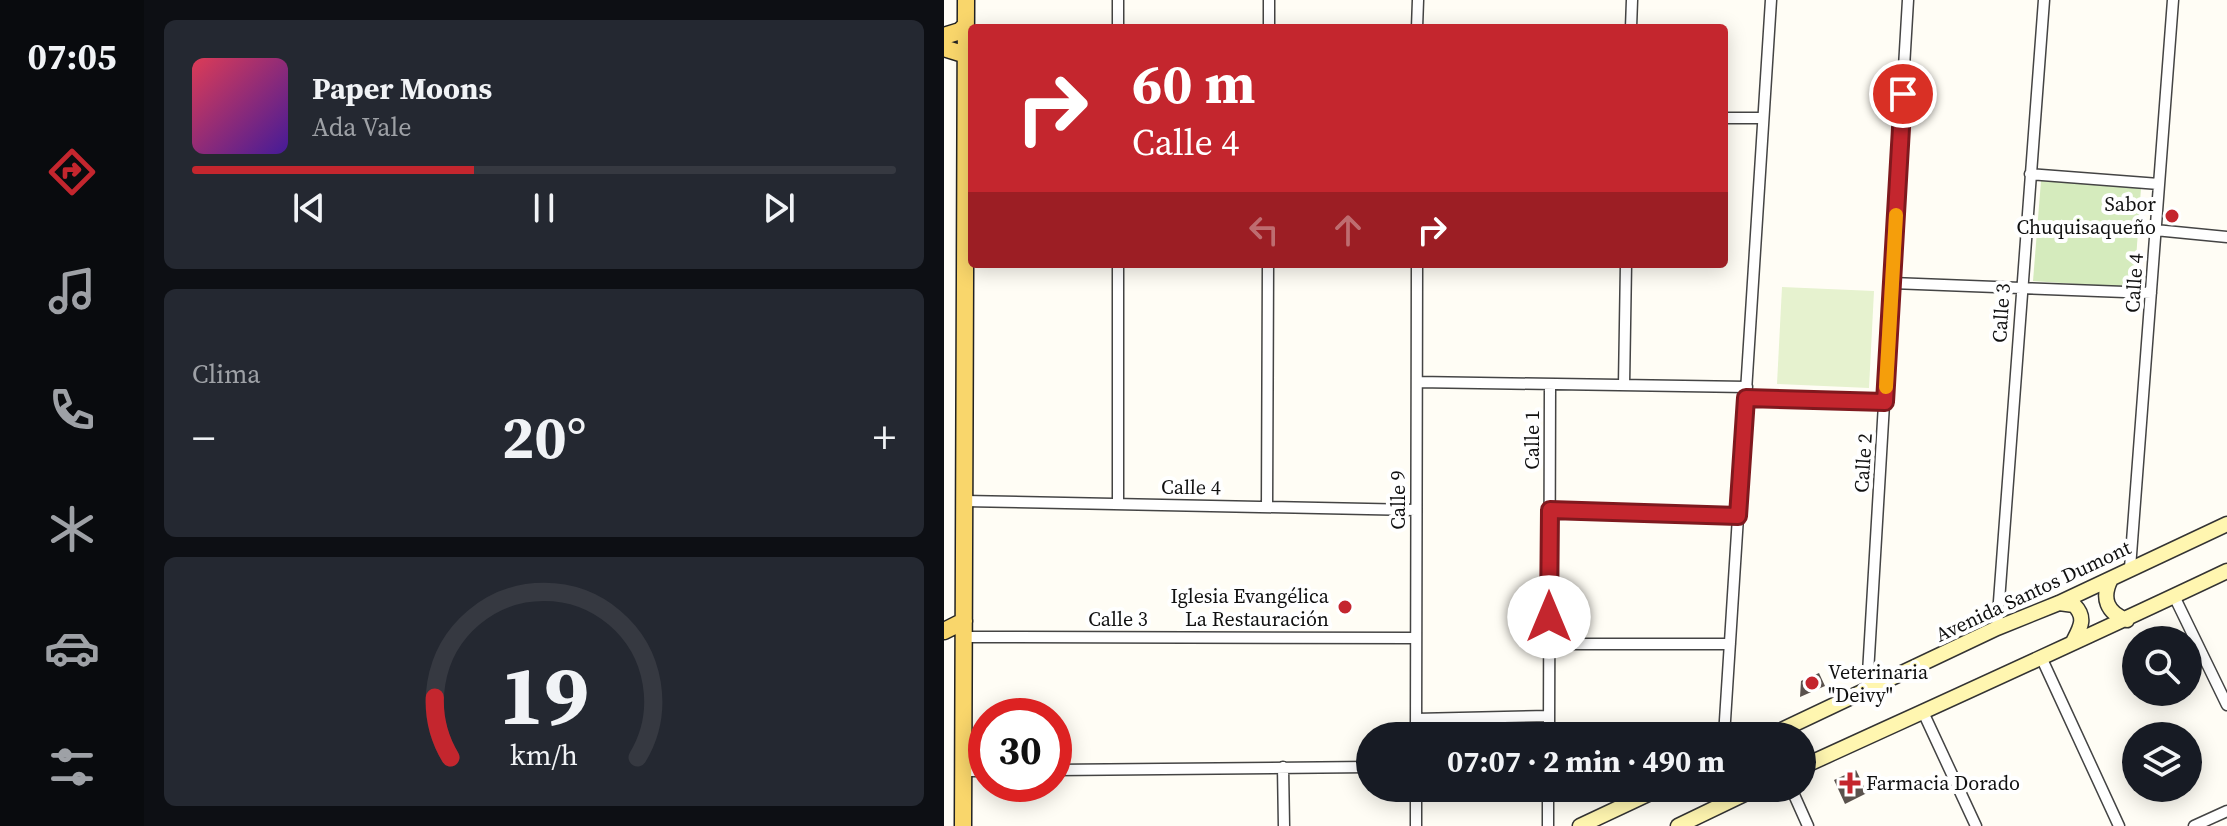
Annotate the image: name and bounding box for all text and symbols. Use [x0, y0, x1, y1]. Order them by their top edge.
text: 07:05 [28, 32, 116, 81]
text: 60 m [1132, 45, 1255, 122]
icon: right [1000, 56, 1104, 160]
pin [1869, 60, 1937, 128]
text: Paper Moons [312, 68, 492, 109]
icon: arrive [1881, 72, 1925, 116]
text: Ada Vale [312, 109, 411, 145]
text: Calle 4 [1132, 118, 1239, 167]
icon: directions [44, 144, 100, 200]
icon: previous [287, 186, 331, 230]
icon: pause [522, 186, 566, 230]
icon: next [757, 186, 801, 230]
place label: Sabor Chuquisaqueño [2016, 190, 2157, 241]
marker: Sabor Chuquisaqueño [2163, 207, 2181, 225]
icon: left [1242, 208, 1286, 252]
icon: ahead [1326, 208, 1370, 252]
icon: right [1410, 208, 1454, 252]
street label: Calle 4 [2118, 252, 2150, 314]
icon: music [44, 263, 100, 319]
street label: Calle 3 [1985, 282, 2017, 344]
text: Clima [192, 356, 261, 392]
icon: phone [44, 382, 100, 438]
text: 20° [502, 396, 586, 478]
text: − [192, 407, 215, 468]
text: + [873, 407, 896, 468]
street label: Calle 1 [1518, 410, 1546, 470]
street label: Calle 2 [1847, 432, 1879, 494]
street label: Calle 9 [1384, 470, 1412, 530]
street label: Calle 4 [1161, 472, 1221, 502]
icon: climate [44, 501, 100, 557]
street label: Avenida Santos Dumont [1931, 533, 2136, 649]
position arrow [1507, 575, 1591, 659]
place label: Iglesia Evangélica La Restauración [1171, 582, 1330, 633]
marker: Iglesia Evangélica La Restauración [1336, 598, 1354, 616]
street label: Calle 3 [1088, 605, 1148, 633]
icon: car [44, 620, 100, 676]
map controls [2122, 626, 2202, 802]
button: search [2122, 626, 2202, 706]
text: 19 [499, 637, 589, 751]
place label: Veterinaria "Deivy" [1828, 658, 1929, 709]
marker: Veterinaria "Deivy" [1803, 674, 1821, 692]
speed limit sign: 30 [968, 698, 1072, 802]
button: layers [2122, 722, 2202, 802]
text: km/h [510, 735, 578, 775]
icon: filters [44, 739, 100, 795]
text: 07:07 · 2 min · 490 m [1447, 741, 1725, 782]
place label: Farmacia Dorado [1866, 769, 2020, 797]
marker: Farmacia Dorado [1841, 774, 1859, 792]

